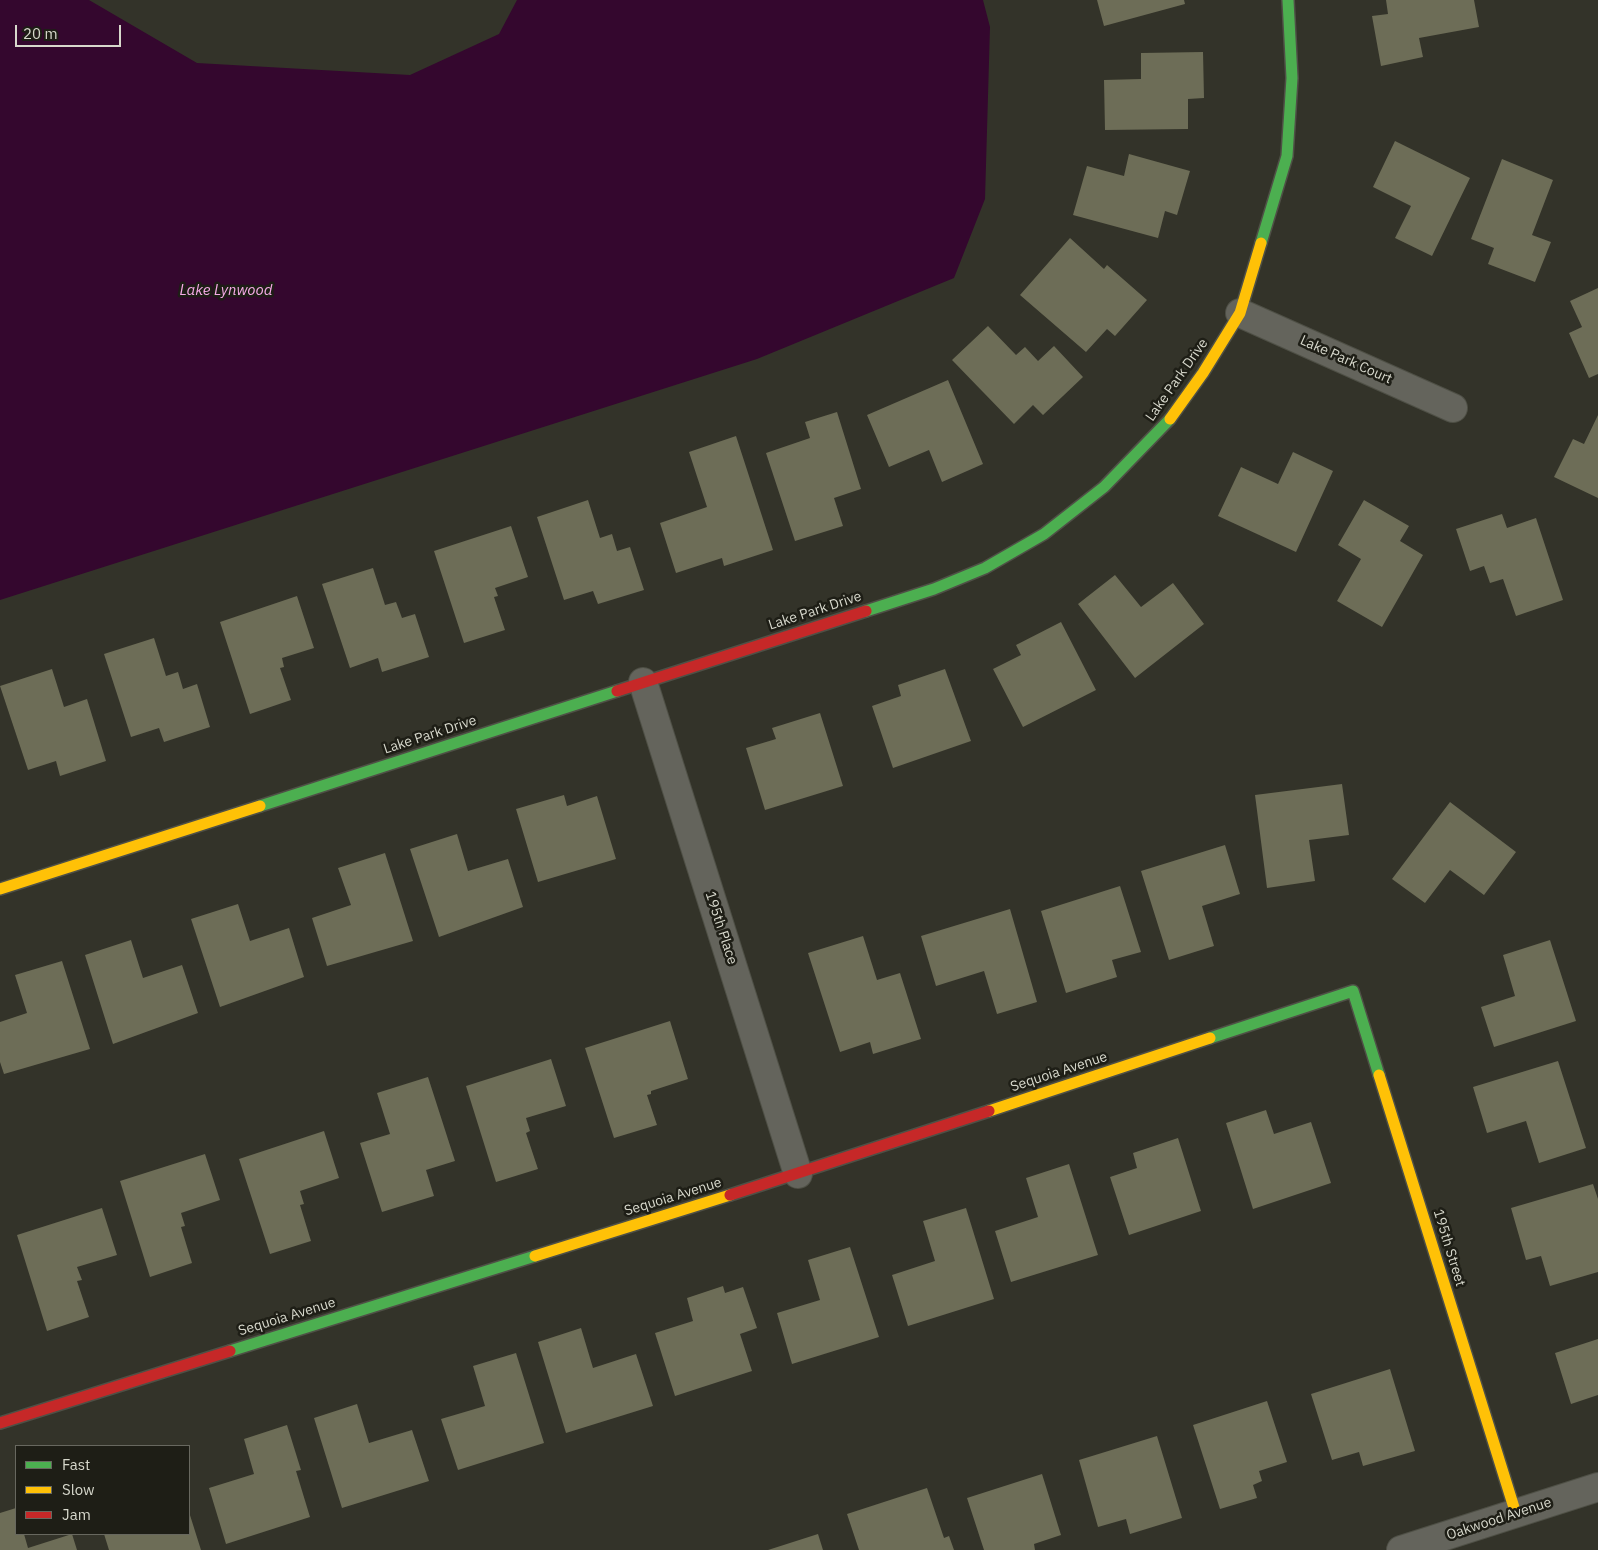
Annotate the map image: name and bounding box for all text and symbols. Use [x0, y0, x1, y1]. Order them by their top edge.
scale bar [18, 15, 124, 47]
text: 20 m [23, 24, 58, 43]
water label: Lake Lynwood [180, 282, 272, 300]
street label: Lake Park Court [1297, 332, 1395, 388]
street label: Lake Park Drive [1142, 336, 1212, 424]
street label: Lake Park Drive [766, 588, 864, 634]
street label: Lake Park Drive [381, 712, 479, 758]
street label: 195th Place [701, 889, 741, 967]
street label: Sequoia Avenue [1008, 1048, 1110, 1096]
street label: Sequoia Avenue [622, 1174, 724, 1220]
street label: 195th Street [1429, 1207, 1469, 1289]
street label: Sequoia Avenue [236, 1294, 338, 1340]
legend [15, 1445, 190, 1535]
text: Fast [62, 1455, 90, 1474]
text: Slow [62, 1480, 95, 1499]
street label: Oakwood Avenue [1444, 1494, 1554, 1544]
text: Jam [62, 1505, 91, 1524]

